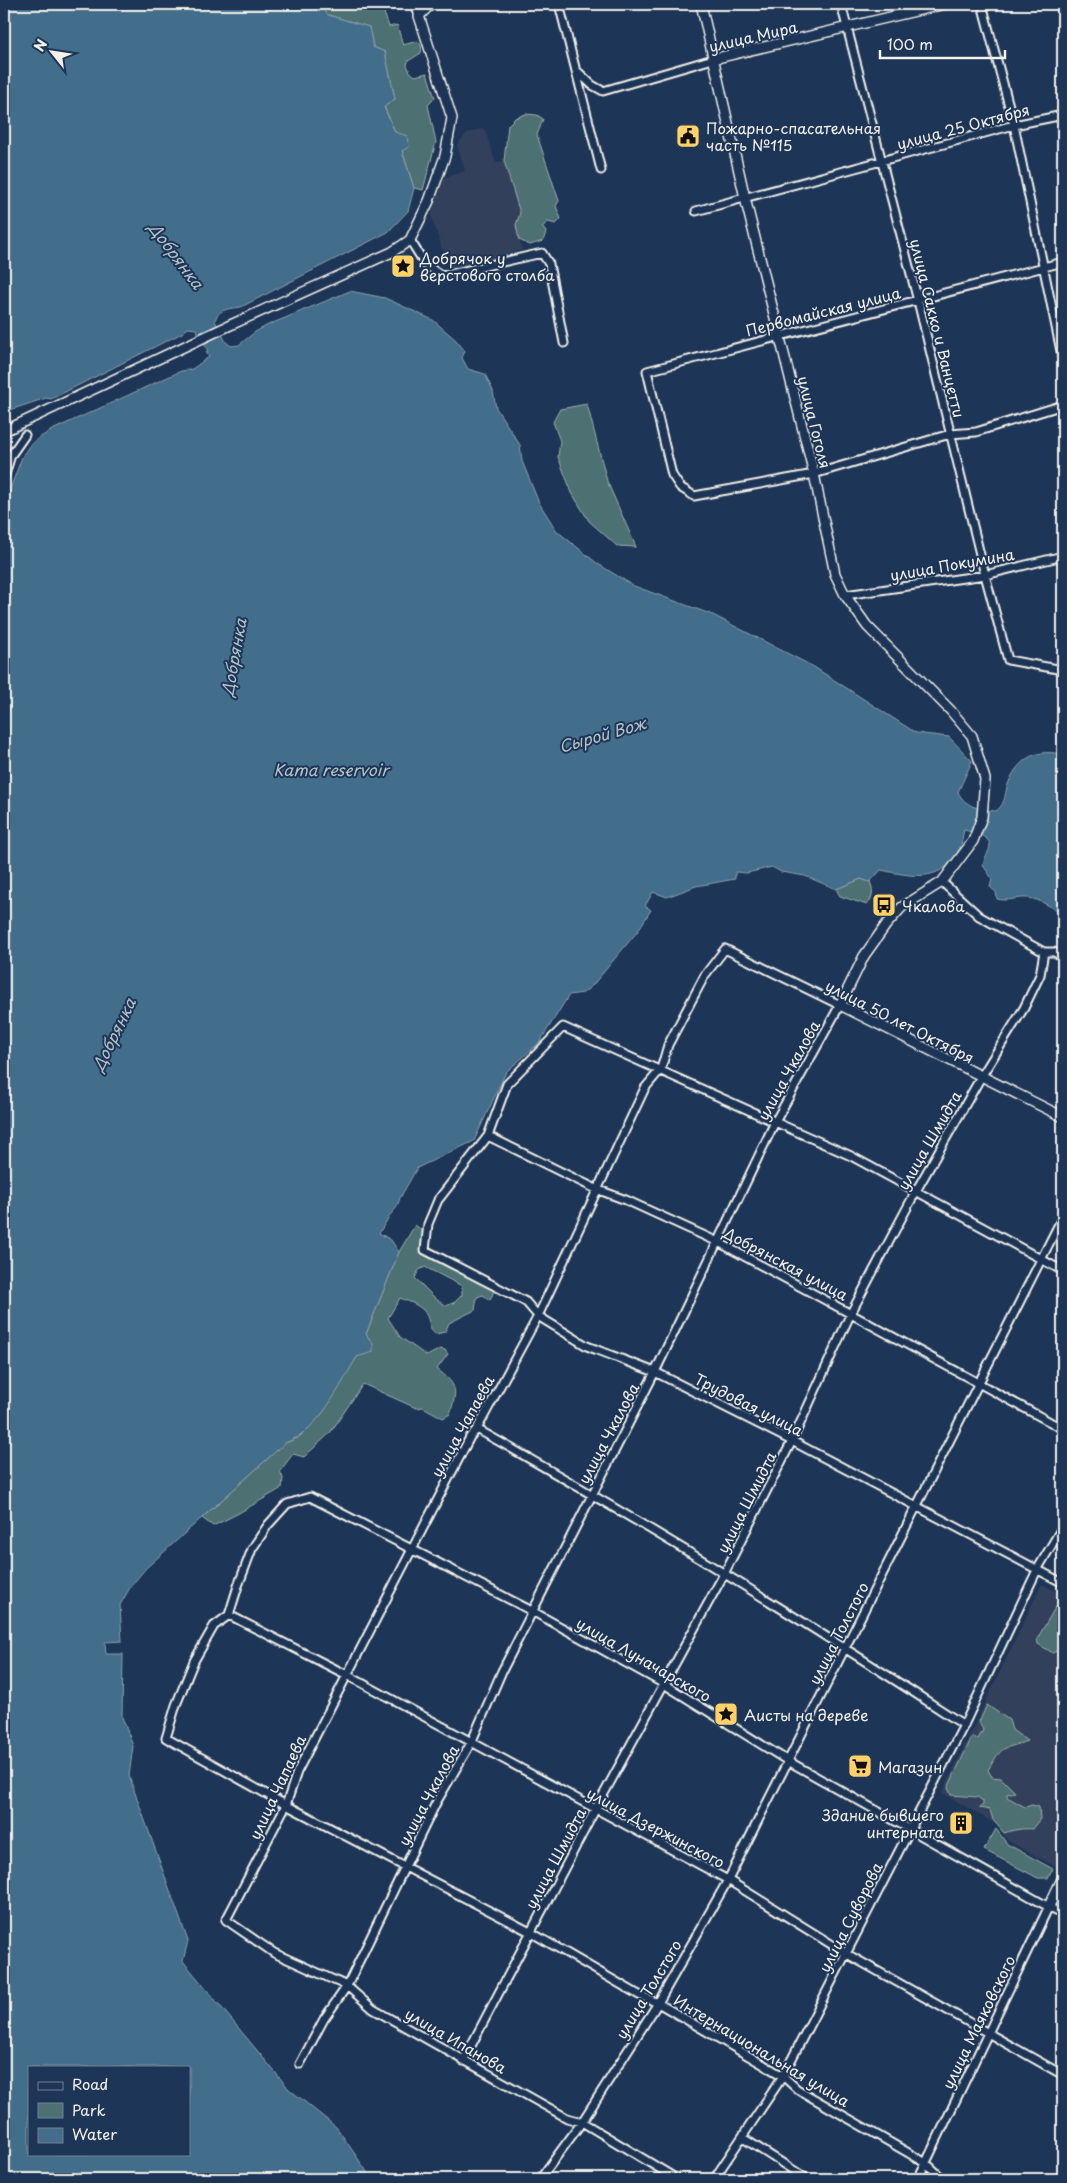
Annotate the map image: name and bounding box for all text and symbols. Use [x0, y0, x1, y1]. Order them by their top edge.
street label: улица Мира [706, 15, 800, 57]
north arrow [28, 28, 78, 78]
scale bar [880, 28, 1004, 60]
text: 100 m [887, 32, 933, 55]
text: N [28, 35, 52, 55]
street label: улица 25 Октября [894, 97, 1032, 155]
place label: Пожарно-спасательная часть №115 [706, 116, 881, 156]
public building icon: Пожарно-спасательная часть №115 [675, 123, 701, 149]
water label: Добрянка [143, 215, 211, 294]
street label: улица Сакко и Ванцетти [905, 236, 971, 420]
place label: Добрячок у верстового столба [419, 246, 555, 286]
place icon: Добрячок у верстового столба [390, 253, 416, 279]
street label: Первомайская улица [743, 280, 904, 341]
street label: улица Гоголя [792, 373, 838, 471]
street label: улица Покумина [888, 542, 1016, 586]
water label: Добрянка [214, 615, 252, 700]
water label: Сырой Вож [556, 710, 650, 758]
water label: Kama reservoir [274, 757, 391, 781]
bus stop icon: Чкалова [871, 892, 897, 918]
place label: Чкалова [902, 894, 965, 917]
street label: улица 50 лет Октября [822, 973, 978, 1069]
water label: Добрянка [84, 993, 141, 1076]
street label: улица Чкалова [751, 1015, 825, 1124]
street label: улица Шмидта [891, 1085, 967, 1194]
street label: Добрянская улица [719, 1220, 853, 1306]
street label: Трудовая улица [691, 1367, 808, 1442]
street label: улица Чапаева [425, 1370, 500, 1481]
street label: улица Чкалова [572, 1378, 645, 1488]
street label: улица Шмидта [710, 1447, 782, 1557]
street label: улица Толстого [802, 1578, 874, 1688]
street label: улица Луначарского [572, 1611, 716, 1707]
place icon: Аисты на дереве [713, 1701, 739, 1727]
place label: Аисты на дереве [744, 1703, 868, 1726]
street label: улица Чапаева [243, 1730, 312, 1843]
street label: улица Чкалова [392, 1740, 465, 1850]
supermarket icon: Магазин [847, 1753, 873, 1779]
place label: Магазин [878, 1755, 942, 1778]
street label: улица Дзержинского [583, 1781, 729, 1873]
street label: улица Шмидта [519, 1803, 592, 1913]
place label: Здание бывшего интерната [822, 1803, 945, 1843]
building icon: Здание бывшего интерната [948, 1810, 974, 1836]
street label: улица Суворова [812, 1857, 888, 1976]
street label: улица Толстого [609, 1935, 687, 2043]
street label: улица Маяковского [936, 1951, 1020, 2093]
street label: Интернациональная улица [670, 1988, 855, 2112]
street label: улица Ипанова [401, 2002, 512, 2079]
legend [28, 2066, 190, 2156]
text: Road [72, 2072, 108, 2095]
text: Park [72, 2098, 106, 2121]
text: Water [72, 2122, 117, 2145]

